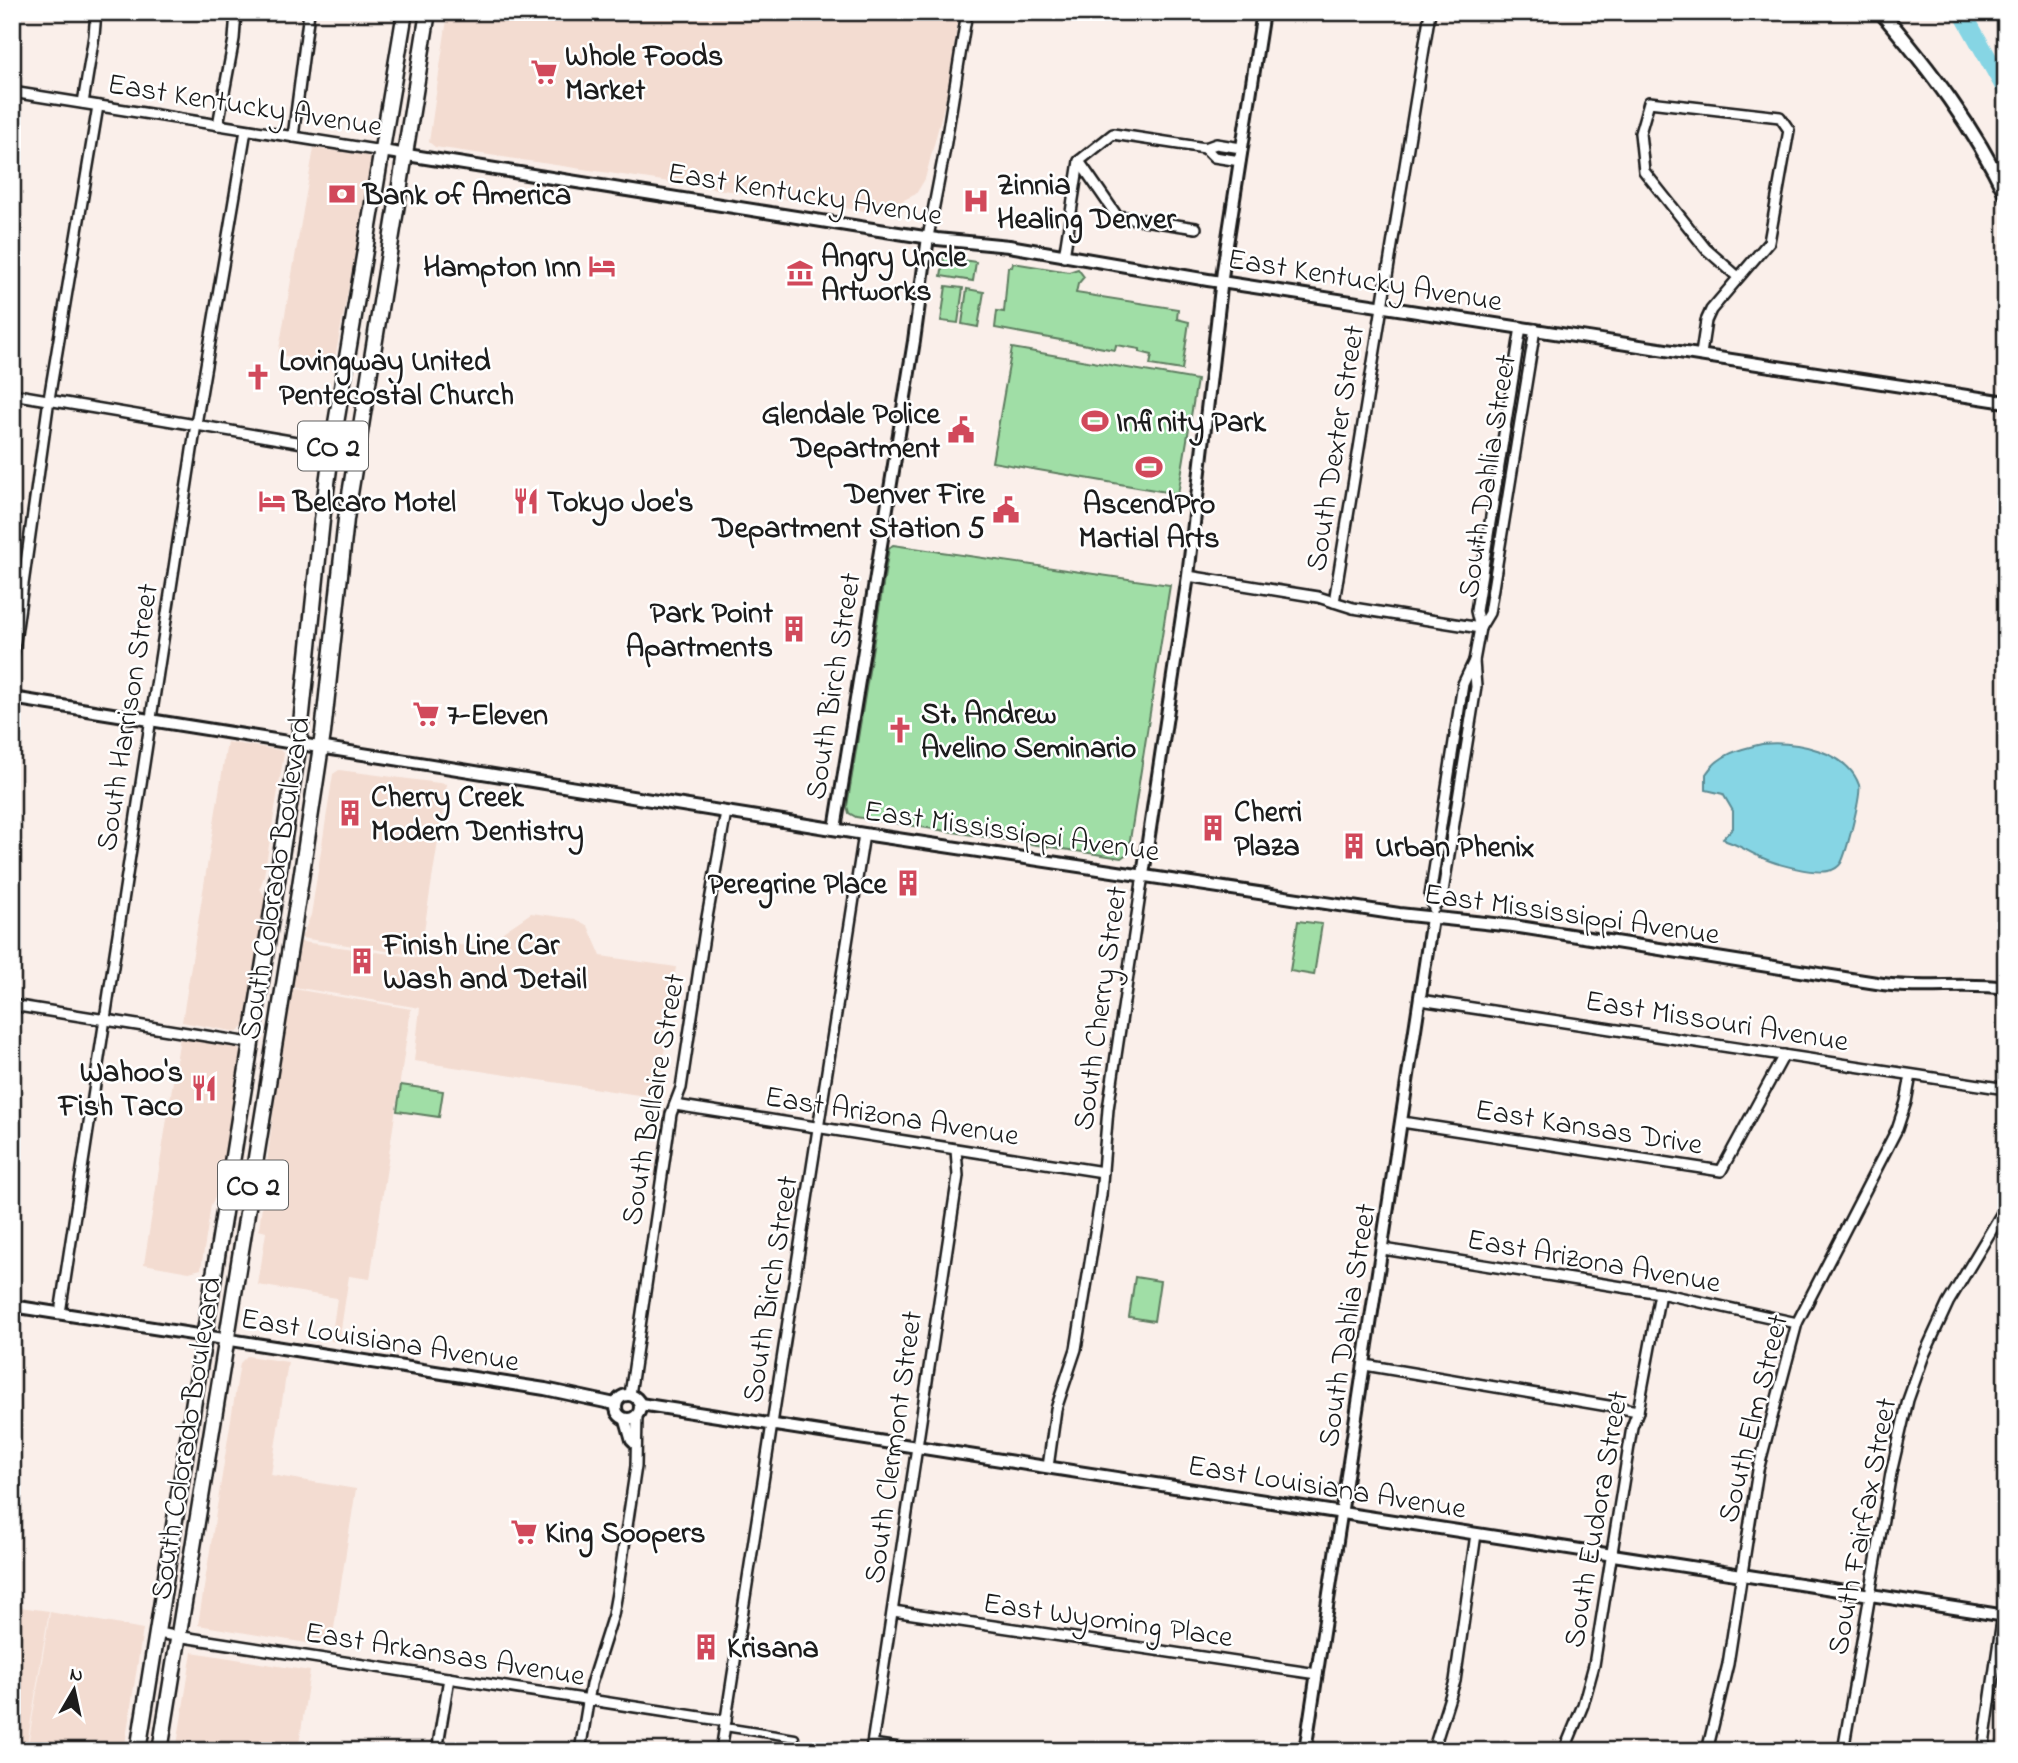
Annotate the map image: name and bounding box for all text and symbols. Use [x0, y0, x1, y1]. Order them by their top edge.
place label: Whole Foods Market [565, 36, 723, 114]
supermarket icon: Whole Foods Market [529, 57, 559, 87]
street label: East Kentucky Avenue [104, 64, 386, 150]
street label: East Kentucky Avenue [664, 153, 946, 239]
place label: Zinnia Healing Denver [997, 165, 1176, 244]
place label: Bank of America [361, 175, 571, 219]
bank icon: Bank of America [327, 179, 357, 209]
hospital icon: Zinnia Healing Denver [961, 186, 991, 216]
place label: Angry Uncle Artworks [821, 237, 968, 315]
street label: East Kentucky Avenue [1224, 239, 1506, 325]
place label: Hampton Inn [423, 247, 581, 291]
hotel icon: Hampton Inn [587, 251, 617, 281]
museum icon: Angry Uncle Artworks [785, 258, 815, 288]
street label: South Dexter Street [1296, 322, 1378, 575]
place label: Lovingway United Pentecostal Church [279, 341, 514, 419]
street label: South Dahlia Street [1448, 352, 1530, 601]
church icon: Lovingway United Pentecostal Church [243, 362, 273, 392]
place label: Glendale Police Department [761, 394, 942, 472]
place label: Infinity Park [1116, 402, 1267, 446]
sports icon: Infinity Park [1080, 406, 1110, 436]
public building icon: Glendale Police Department [946, 415, 976, 445]
road number: CO 2 [298, 422, 368, 471]
sports icon: AscendPro Martial Arts [1134, 452, 1164, 482]
place label: Denver Fire Department Station 5 [710, 474, 987, 552]
place label: Belcaro Motel [291, 482, 456, 526]
place label: Tokyo Joe's [547, 482, 694, 526]
place label: AscendPro Martial Arts [1078, 484, 1220, 562]
hotel icon: Belcaro Motel [257, 486, 287, 516]
restaurant icon: Tokyo Joe's [511, 486, 541, 516]
public building icon: Denver Fire Department Station 5 [991, 495, 1021, 525]
street label: South Birch Street [795, 570, 875, 803]
street label: South Harrison Street [86, 581, 172, 854]
place label: Park Point Apartments [626, 593, 774, 671]
building icon: Park Point Apartments [779, 614, 809, 644]
place label: St. Andrew Avelino Seminario [921, 694, 1136, 772]
place label: 7-Eleven [447, 695, 548, 739]
supermarket icon: 7-Eleven [411, 699, 441, 729]
street label: South Colorado Boulevard [230, 714, 324, 1043]
church icon: St. Andrew Avelino Seminario [885, 715, 915, 745]
place label: Cherry Creek Modern Dentistry [371, 777, 584, 855]
street label: East Mississippi Avenue [861, 790, 1163, 876]
place label: Cherri Plaza [1234, 792, 1302, 870]
building icon: Cherry Creek Modern Dentistry [335, 798, 365, 828]
building icon: Cherri Plaza [1198, 813, 1228, 843]
place label: Urban Phenix [1375, 827, 1534, 871]
building icon: Urban Phenix [1339, 831, 1369, 861]
place label: Peregrine Place [708, 864, 889, 909]
building icon: Peregrine Place [893, 868, 923, 898]
street label: East Mississippi Avenue [1421, 873, 1723, 959]
street label: South Cherry Street [1063, 883, 1141, 1133]
place label: Finish Line Car Wash and Detail [381, 925, 587, 1003]
building icon: Finish Line Car Wash and Detail [347, 946, 377, 976]
street label: South Bellaire Street [611, 970, 699, 1229]
street label: East Missouri Avenue [1582, 980, 1852, 1066]
place label: Wahoo's Fish Taco [57, 1052, 183, 1130]
restaurant icon: Wahoo's Fish Taco [189, 1073, 219, 1103]
street label: East Arizona Avenue [761, 1076, 1022, 1160]
street label: East Kansas Drive [1472, 1089, 1706, 1169]
road number: CO 2 [218, 1160, 288, 1210]
street label: South Birch Street [732, 1173, 812, 1406]
street label: South Dahlia Street [1308, 1201, 1390, 1450]
street label: East Arizona Avenue [1463, 1219, 1724, 1307]
street label: South Colorado Boulevard [141, 1274, 235, 1603]
street label: East Louisiana Avenue [237, 1298, 523, 1386]
street label: South Clermont Street [854, 1308, 936, 1587]
street label: South Elm Street [1708, 1310, 1802, 1528]
street label: South Eudora Street [1554, 1388, 1642, 1651]
street label: South Fairfax Street [1817, 1394, 1910, 1659]
street label: East Louisiana Avenue [1184, 1445, 1470, 1533]
place label: King Soopers [545, 1513, 706, 1558]
supermarket icon: King Soopers [509, 1517, 539, 1547]
street label: East Wyoming Place [980, 1583, 1236, 1661]
street label: East Arkansas Avenue [301, 1612, 588, 1700]
place label: Krisana [727, 1628, 819, 1672]
building icon: Krisana [691, 1632, 721, 1662]
north arrow [38, 1654, 108, 1724]
text: N [68, 1661, 85, 1690]

